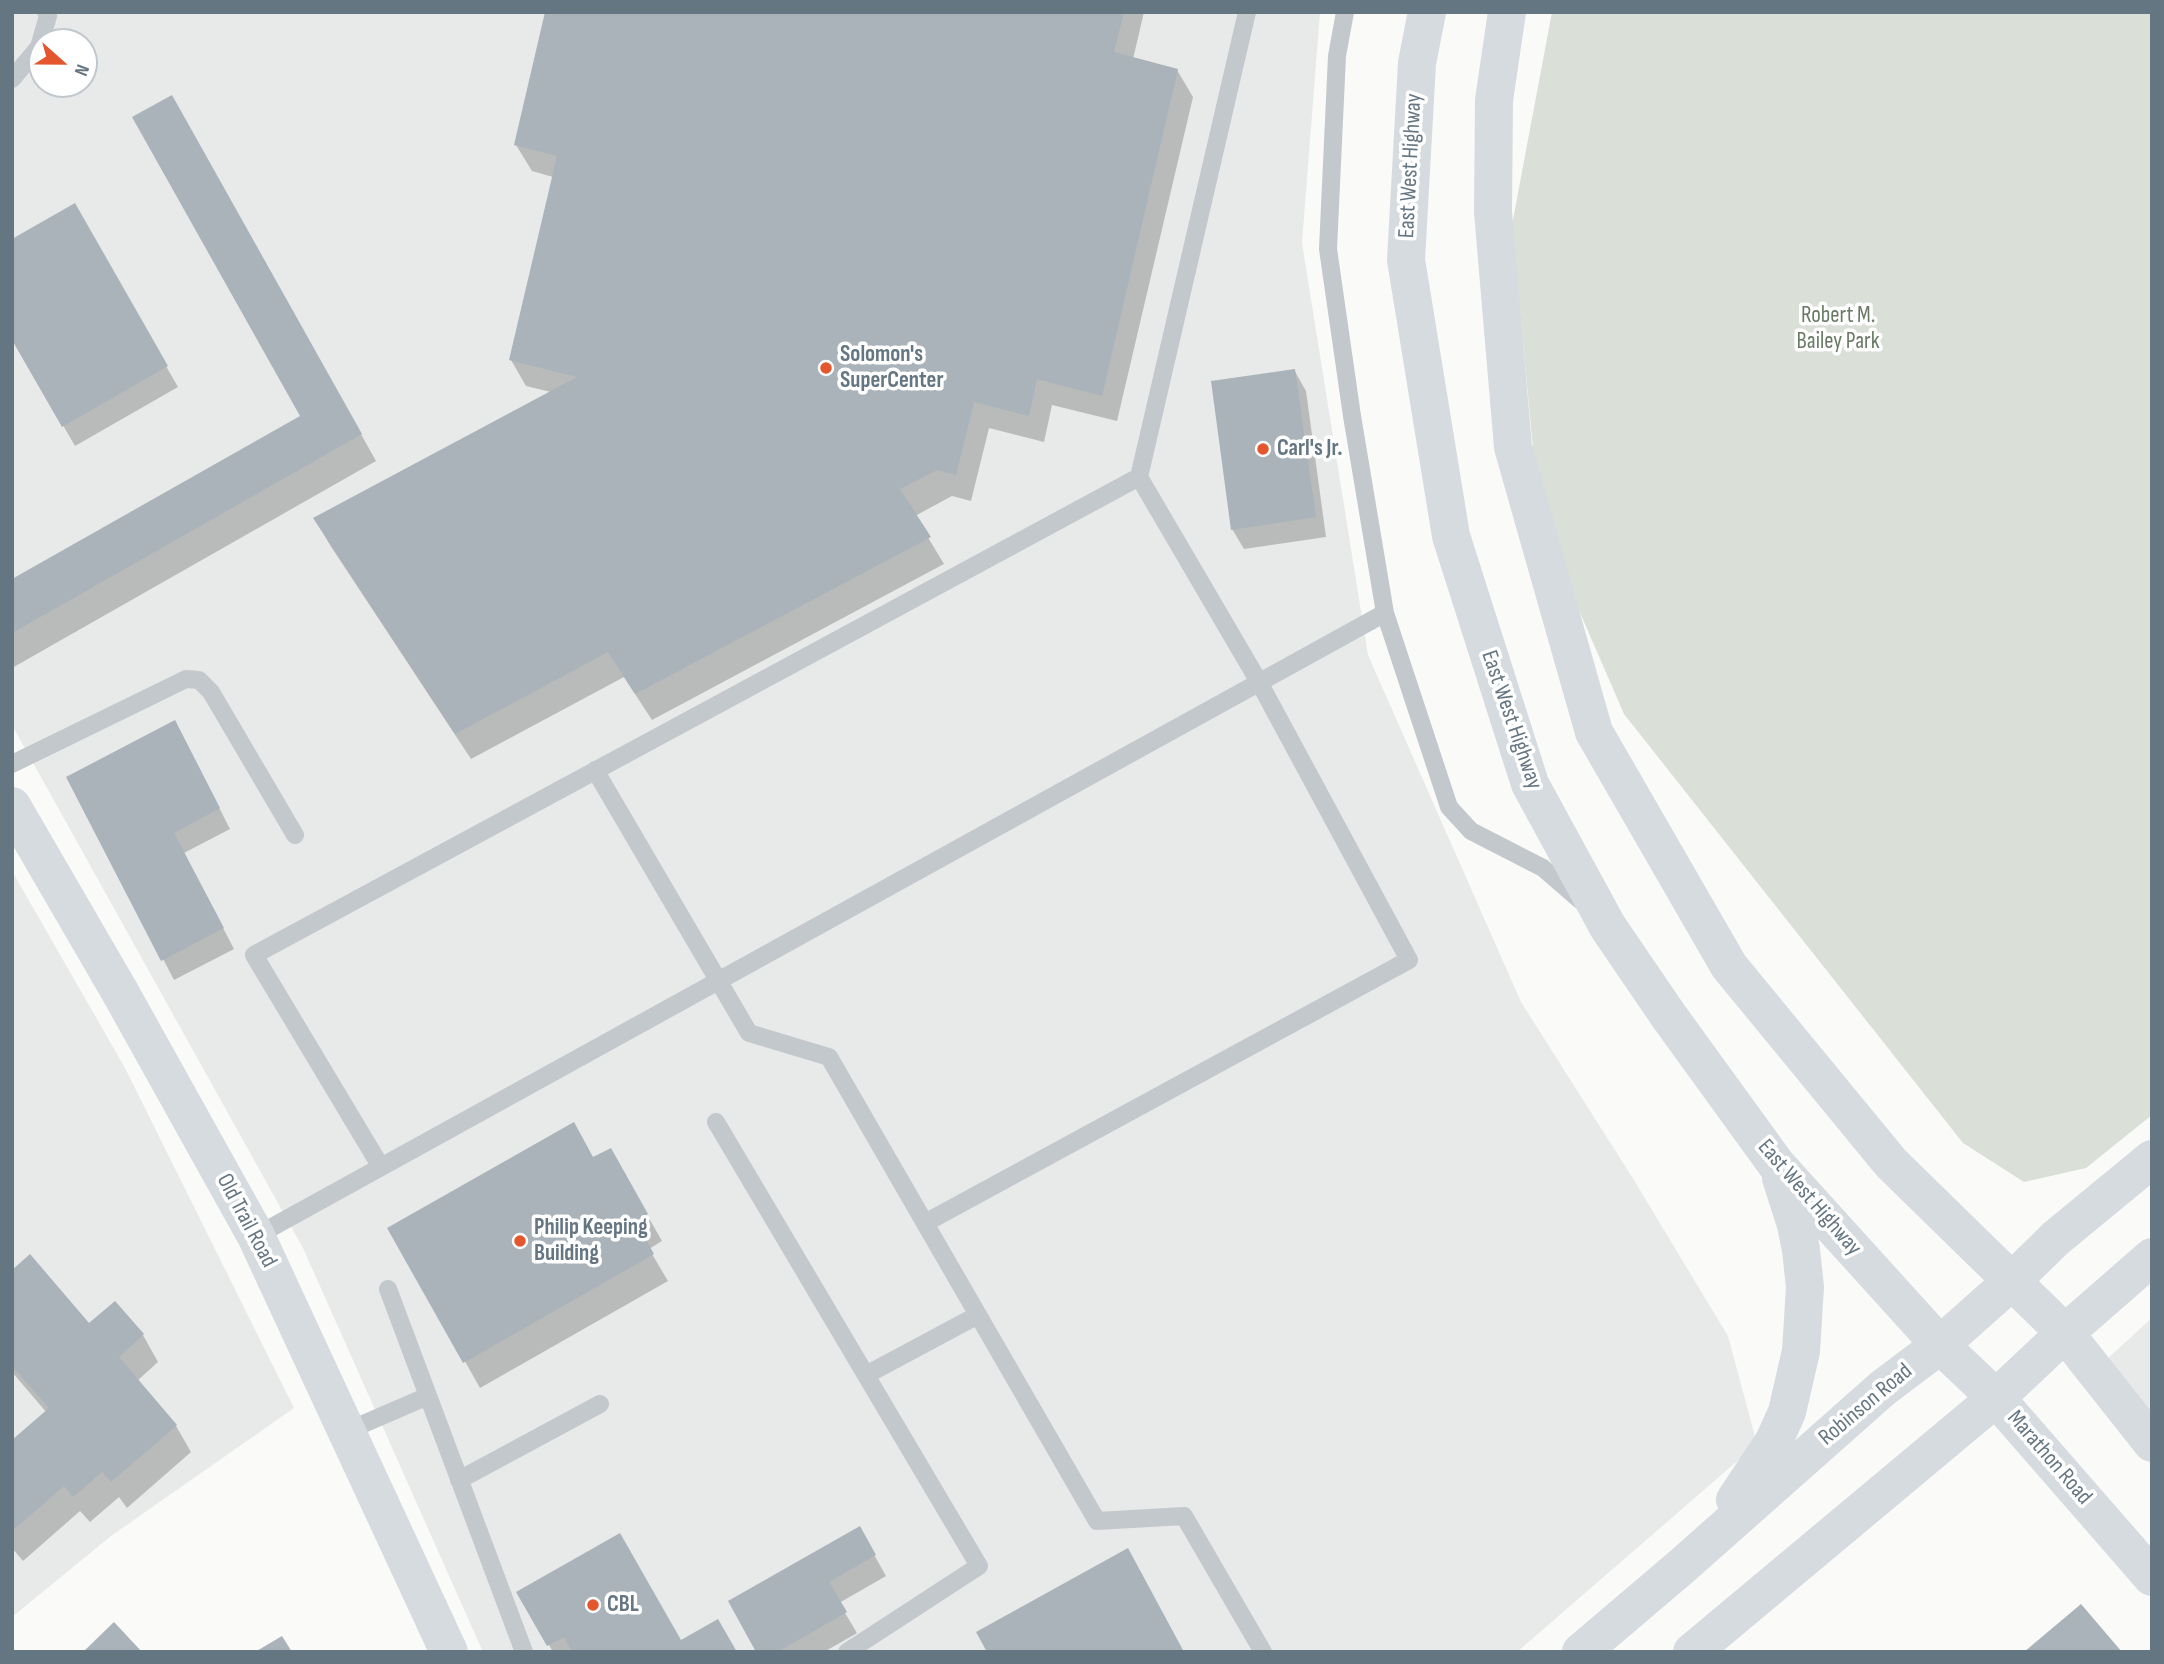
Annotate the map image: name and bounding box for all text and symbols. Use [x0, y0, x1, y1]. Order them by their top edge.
north arrow [28, 28, 98, 98]
text: N [69, 61, 94, 79]
street label: East West Highway [1393, 93, 1429, 239]
park label: Robert M. Bailey Park [1797, 302, 1879, 356]
place label: Solomon's SuperCenter [840, 341, 944, 395]
marker: Solomon's SuperCenter [818, 360, 834, 376]
place label: Carl's Jr. [1277, 435, 1343, 463]
marker: Carl's Jr. [1255, 441, 1271, 457]
street label: East West Highway [1474, 647, 1548, 793]
street label: East West Highway [1751, 1134, 1867, 1262]
street label: Old Trail Road [210, 1169, 282, 1273]
place label: Philip Keeping Building [534, 1214, 648, 1268]
marker: Philip Keeping Building [512, 1233, 528, 1249]
street label: Robinson Road [1814, 1358, 1918, 1452]
street label: Marathon Road [2001, 1405, 2097, 1511]
place label: CBL [607, 1591, 639, 1619]
marker: CBL [585, 1597, 601, 1613]

